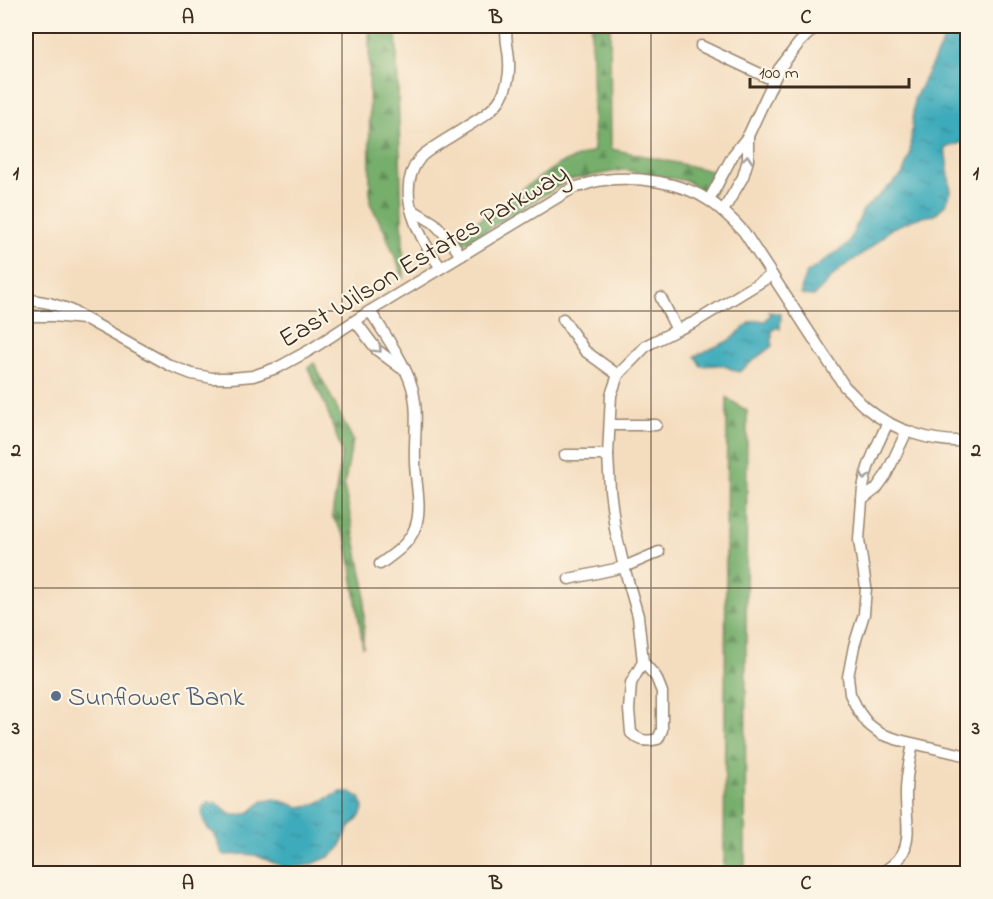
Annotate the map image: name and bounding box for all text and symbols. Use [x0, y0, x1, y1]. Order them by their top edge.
text: A [182, 4, 194, 33]
text: B [488, 4, 503, 33]
text: C [801, 4, 812, 33]
scale bar [750, 51, 909, 89]
text: 100 m [759, 61, 799, 87]
street label: East Wilson Estates Parkway [272, 155, 576, 359]
one-way arrow [740, 155, 753, 164]
text: 1 [13, 160, 20, 189]
text: 1 [973, 160, 980, 189]
one-way arrow [371, 342, 382, 353]
text: 2 [10, 437, 21, 466]
text: 2 [970, 437, 981, 466]
one-way arrow [860, 470, 872, 481]
place label: Sunflower Bank [68, 679, 245, 718]
marker: Sunflower Bank [49, 689, 63, 703]
text: 3 [11, 715, 20, 744]
text: 3 [971, 715, 980, 744]
text: A [182, 870, 194, 899]
text: B [488, 870, 503, 899]
text: C [801, 870, 812, 899]

